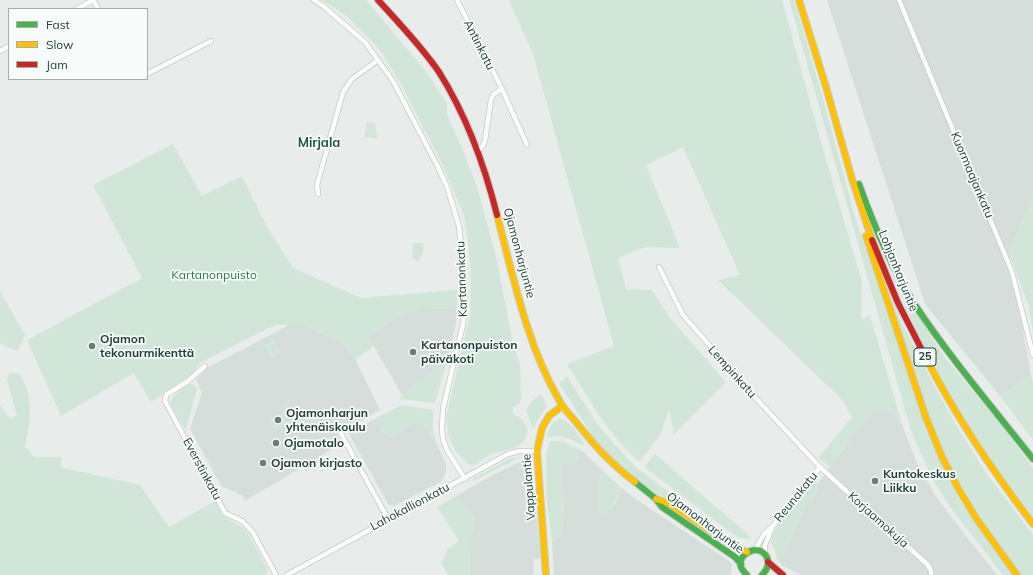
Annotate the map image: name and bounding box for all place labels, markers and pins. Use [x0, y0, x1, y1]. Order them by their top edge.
place label: Ojamon tekonurmikenttä [100, 332, 194, 360]
place label: Kartanonpuiston päiväkoti [421, 338, 518, 366]
marker: Ojamon tekonurmikenttä [87, 341, 97, 351]
marker: Kartanonpuiston päiväkoti [408, 347, 418, 357]
place label: Ojamonharjun yhtenäiskoulu [286, 406, 368, 434]
marker: Ojamonharjun yhtenäiskoulu [273, 415, 283, 425]
place label: Ojamotalo [284, 436, 344, 450]
marker: Ojamotalo [271, 438, 281, 448]
place label: Ojamon kirjasto [271, 456, 362, 470]
marker: Ojamon kirjasto [258, 458, 268, 468]
place label: Kuntokeskus Liikku [883, 467, 956, 495]
marker: Kuntokeskus Liikku [870, 476, 880, 486]

